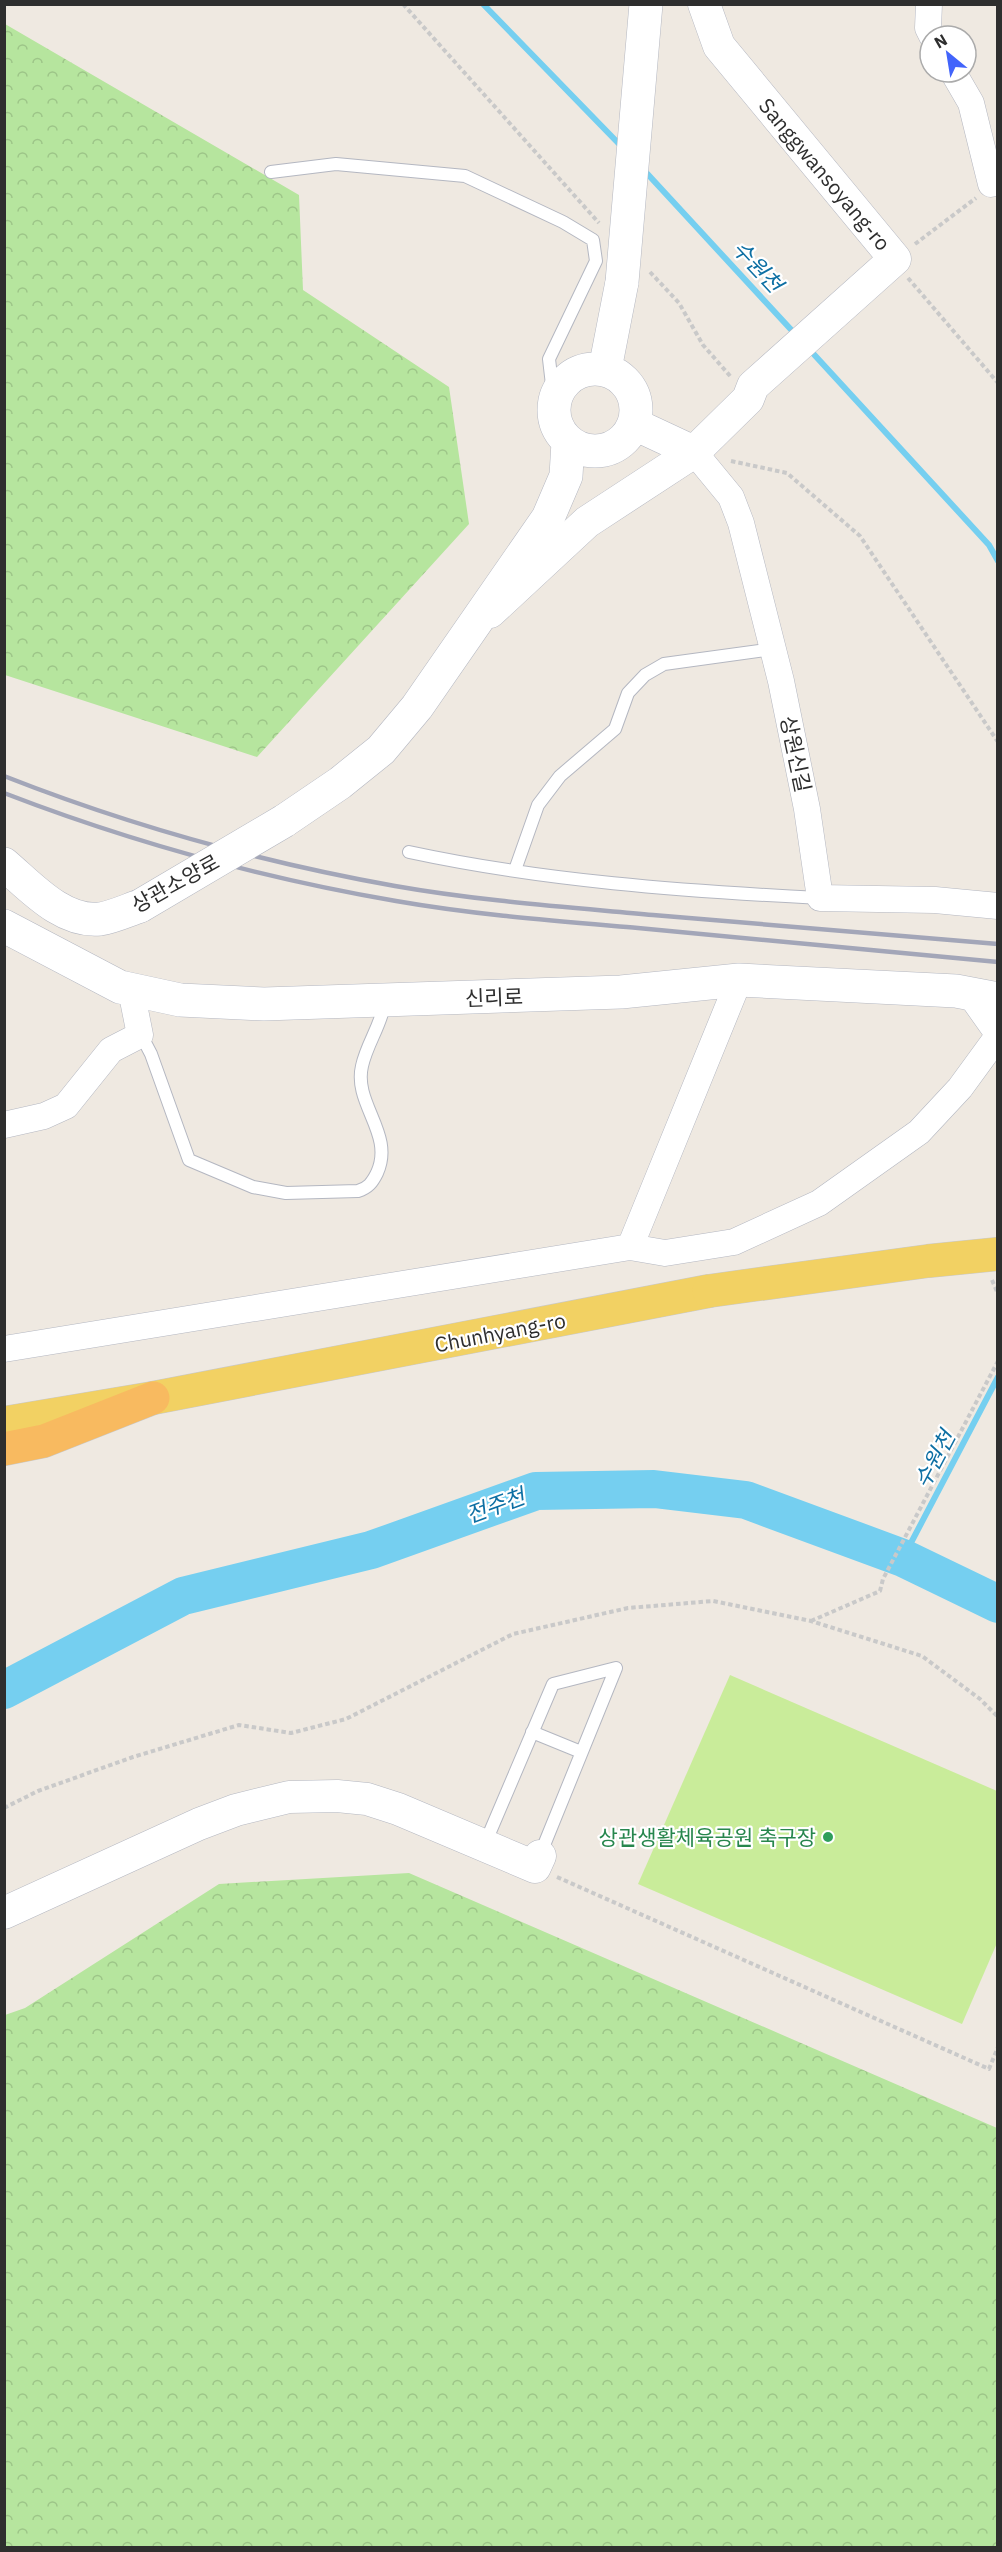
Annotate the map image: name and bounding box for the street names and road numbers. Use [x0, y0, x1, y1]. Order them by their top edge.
street label: Sanggwansoyang-ro [753, 92, 897, 256]
street label: 상원신길 [774, 713, 818, 795]
street label: 상관소양로 [126, 847, 224, 919]
street label: 신리로 [465, 982, 523, 1012]
street label: Chunhyang-ro [432, 1306, 568, 1358]

